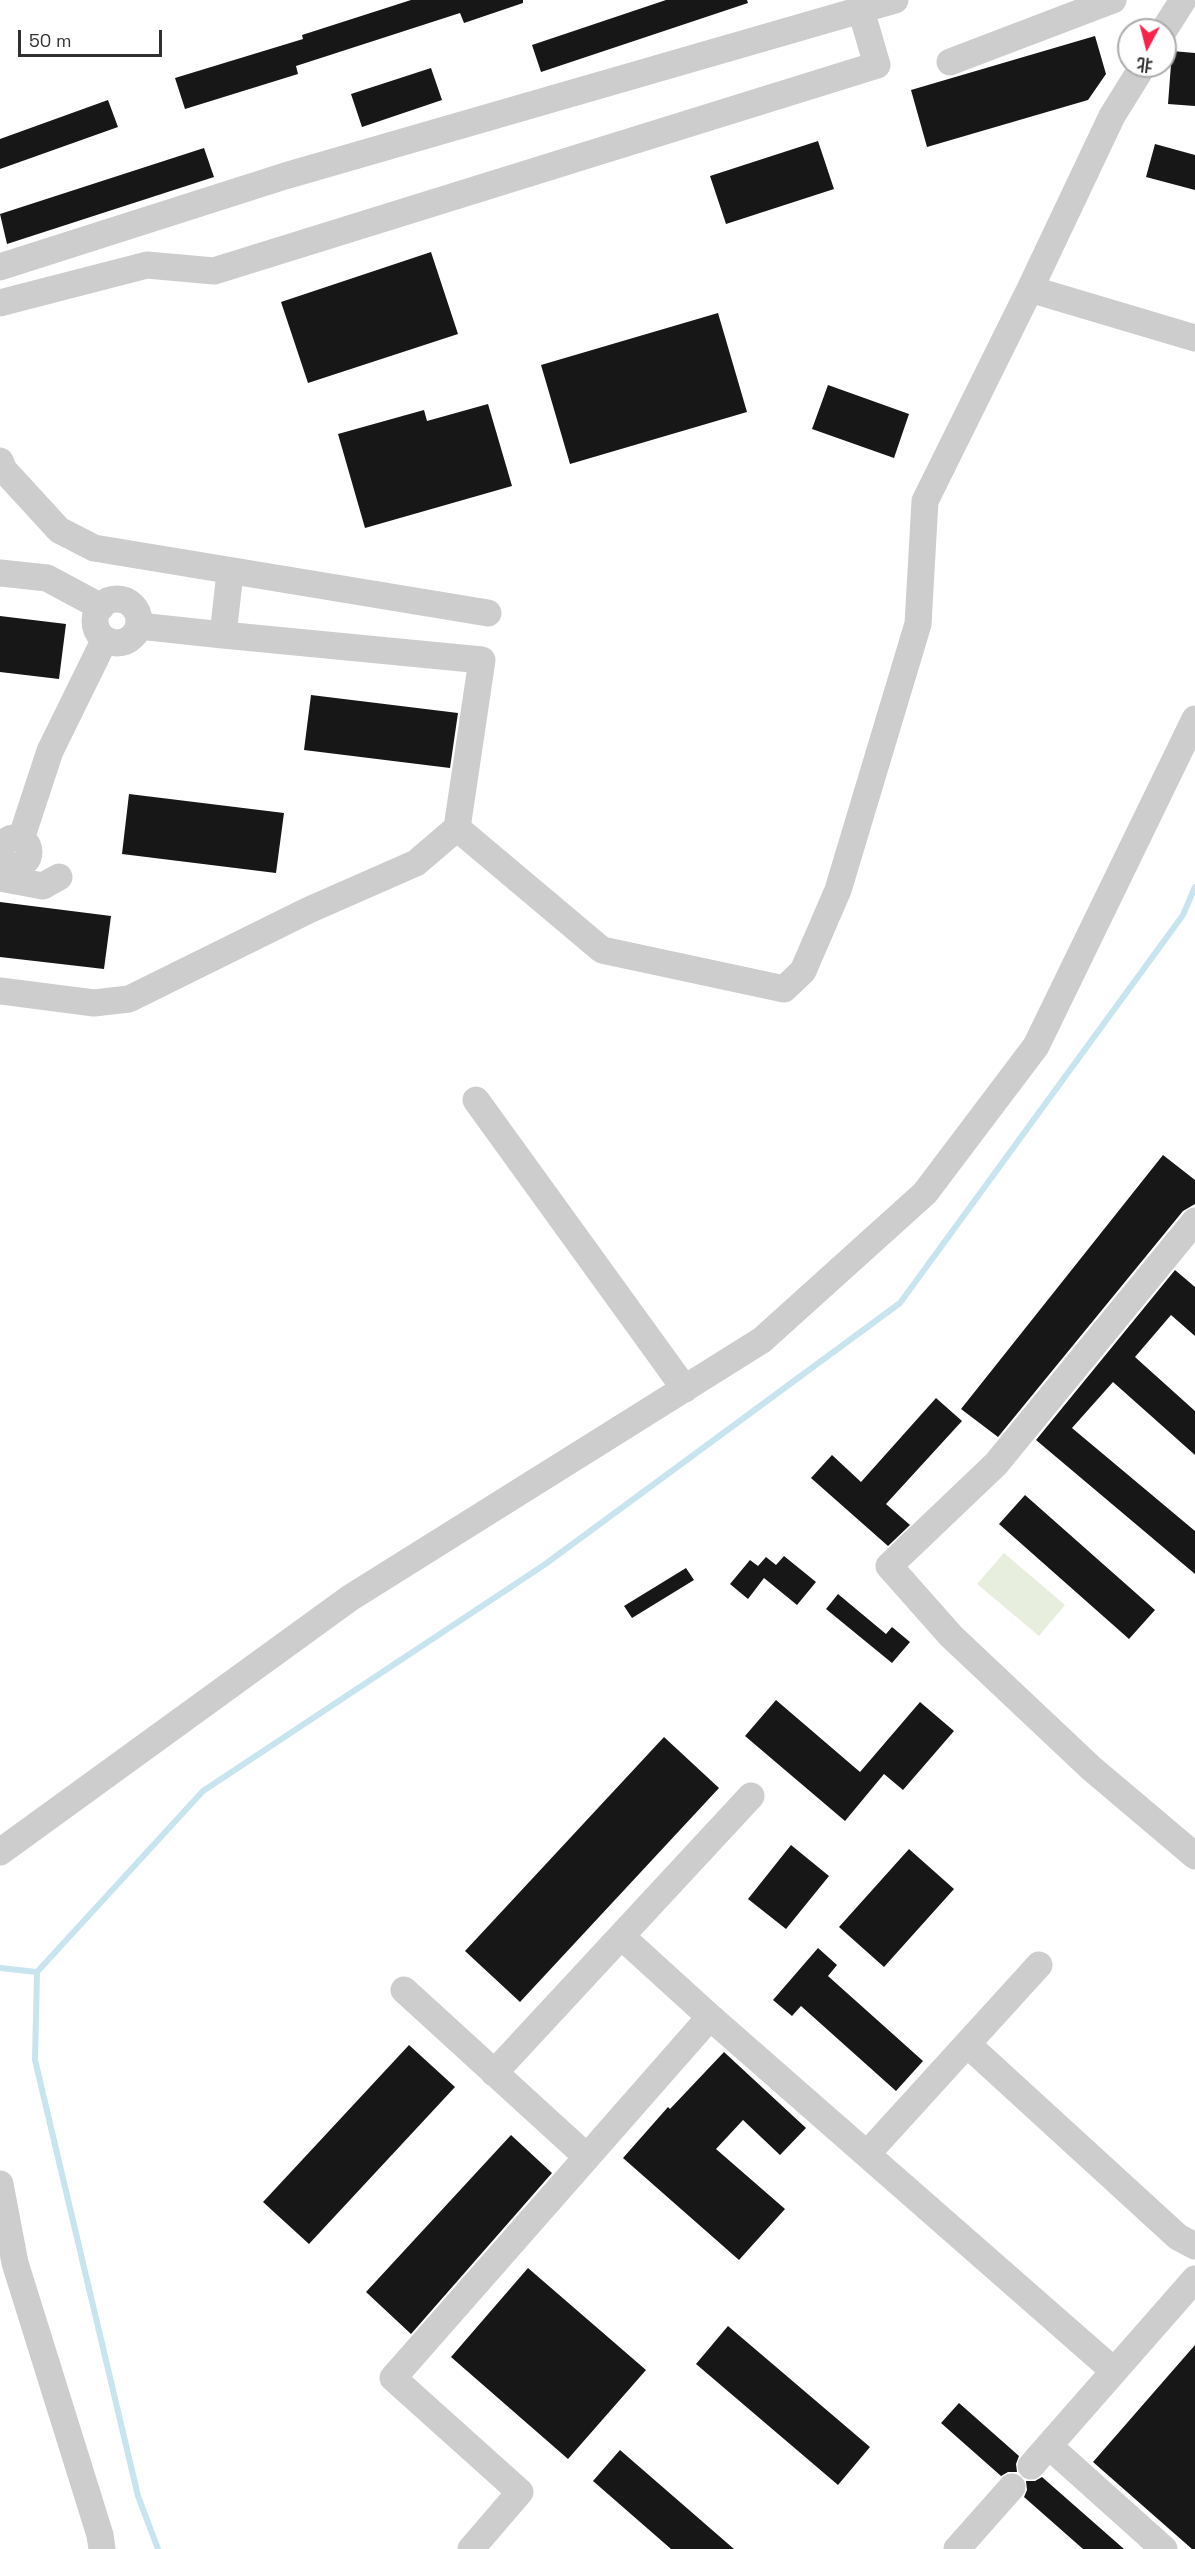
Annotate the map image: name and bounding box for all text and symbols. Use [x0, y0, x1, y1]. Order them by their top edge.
scale bar [21, 18, 165, 56]
north arrow [1117, 18, 1177, 78]
text: 50 m [29, 29, 71, 52]
text: 北 [1136, 53, 1154, 76]

